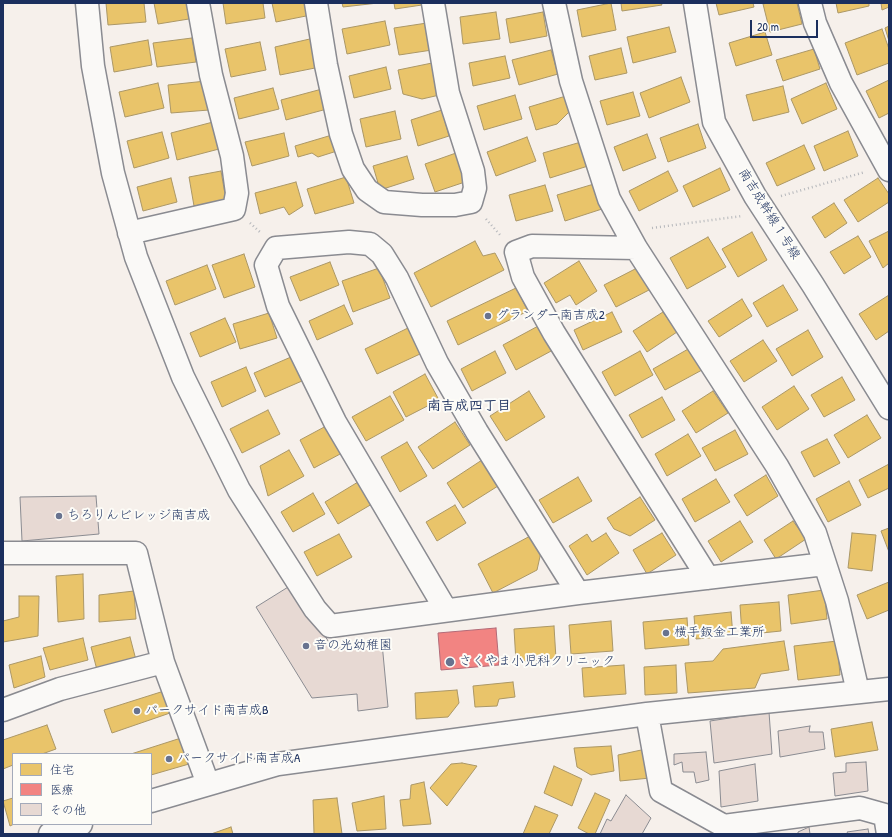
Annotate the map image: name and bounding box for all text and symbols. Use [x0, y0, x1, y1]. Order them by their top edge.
scale bar [752, 12, 820, 38]
text: 20 m [757, 18, 779, 35]
street label: 南吉成幹線１号線 [735, 166, 803, 262]
place label: グランダー南吉成2 [496, 308, 605, 324]
marker: グランダー南吉成2 [483, 311, 493, 321]
district label: 南吉成四丁目 [427, 398, 511, 414]
place label: ちろりんビレッジ南吉成 [67, 508, 210, 524]
marker: ちろりんビレッジ南吉成 [54, 511, 64, 521]
place label: 横手鈑金工業所 [674, 625, 765, 641]
marker: 横手鈑金工業所 [661, 628, 671, 638]
place label: 音の光幼稚園 [314, 638, 392, 654]
marker: 音の光幼稚園 [301, 641, 311, 651]
place label: さくやま小児科クリニック [459, 654, 615, 670]
marker: さくやま小児科クリニック [444, 656, 456, 668]
place label: パークサイド南吉成B [145, 703, 269, 719]
marker: パークサイド南吉成B [132, 706, 142, 716]
place label: パークサイド南吉成A [177, 751, 300, 767]
legend [12, 753, 152, 825]
marker: パークサイド南吉成A [164, 754, 174, 764]
text: 住宅 [50, 761, 74, 778]
text: 医療 [50, 781, 74, 798]
text: その他 [50, 801, 86, 818]

